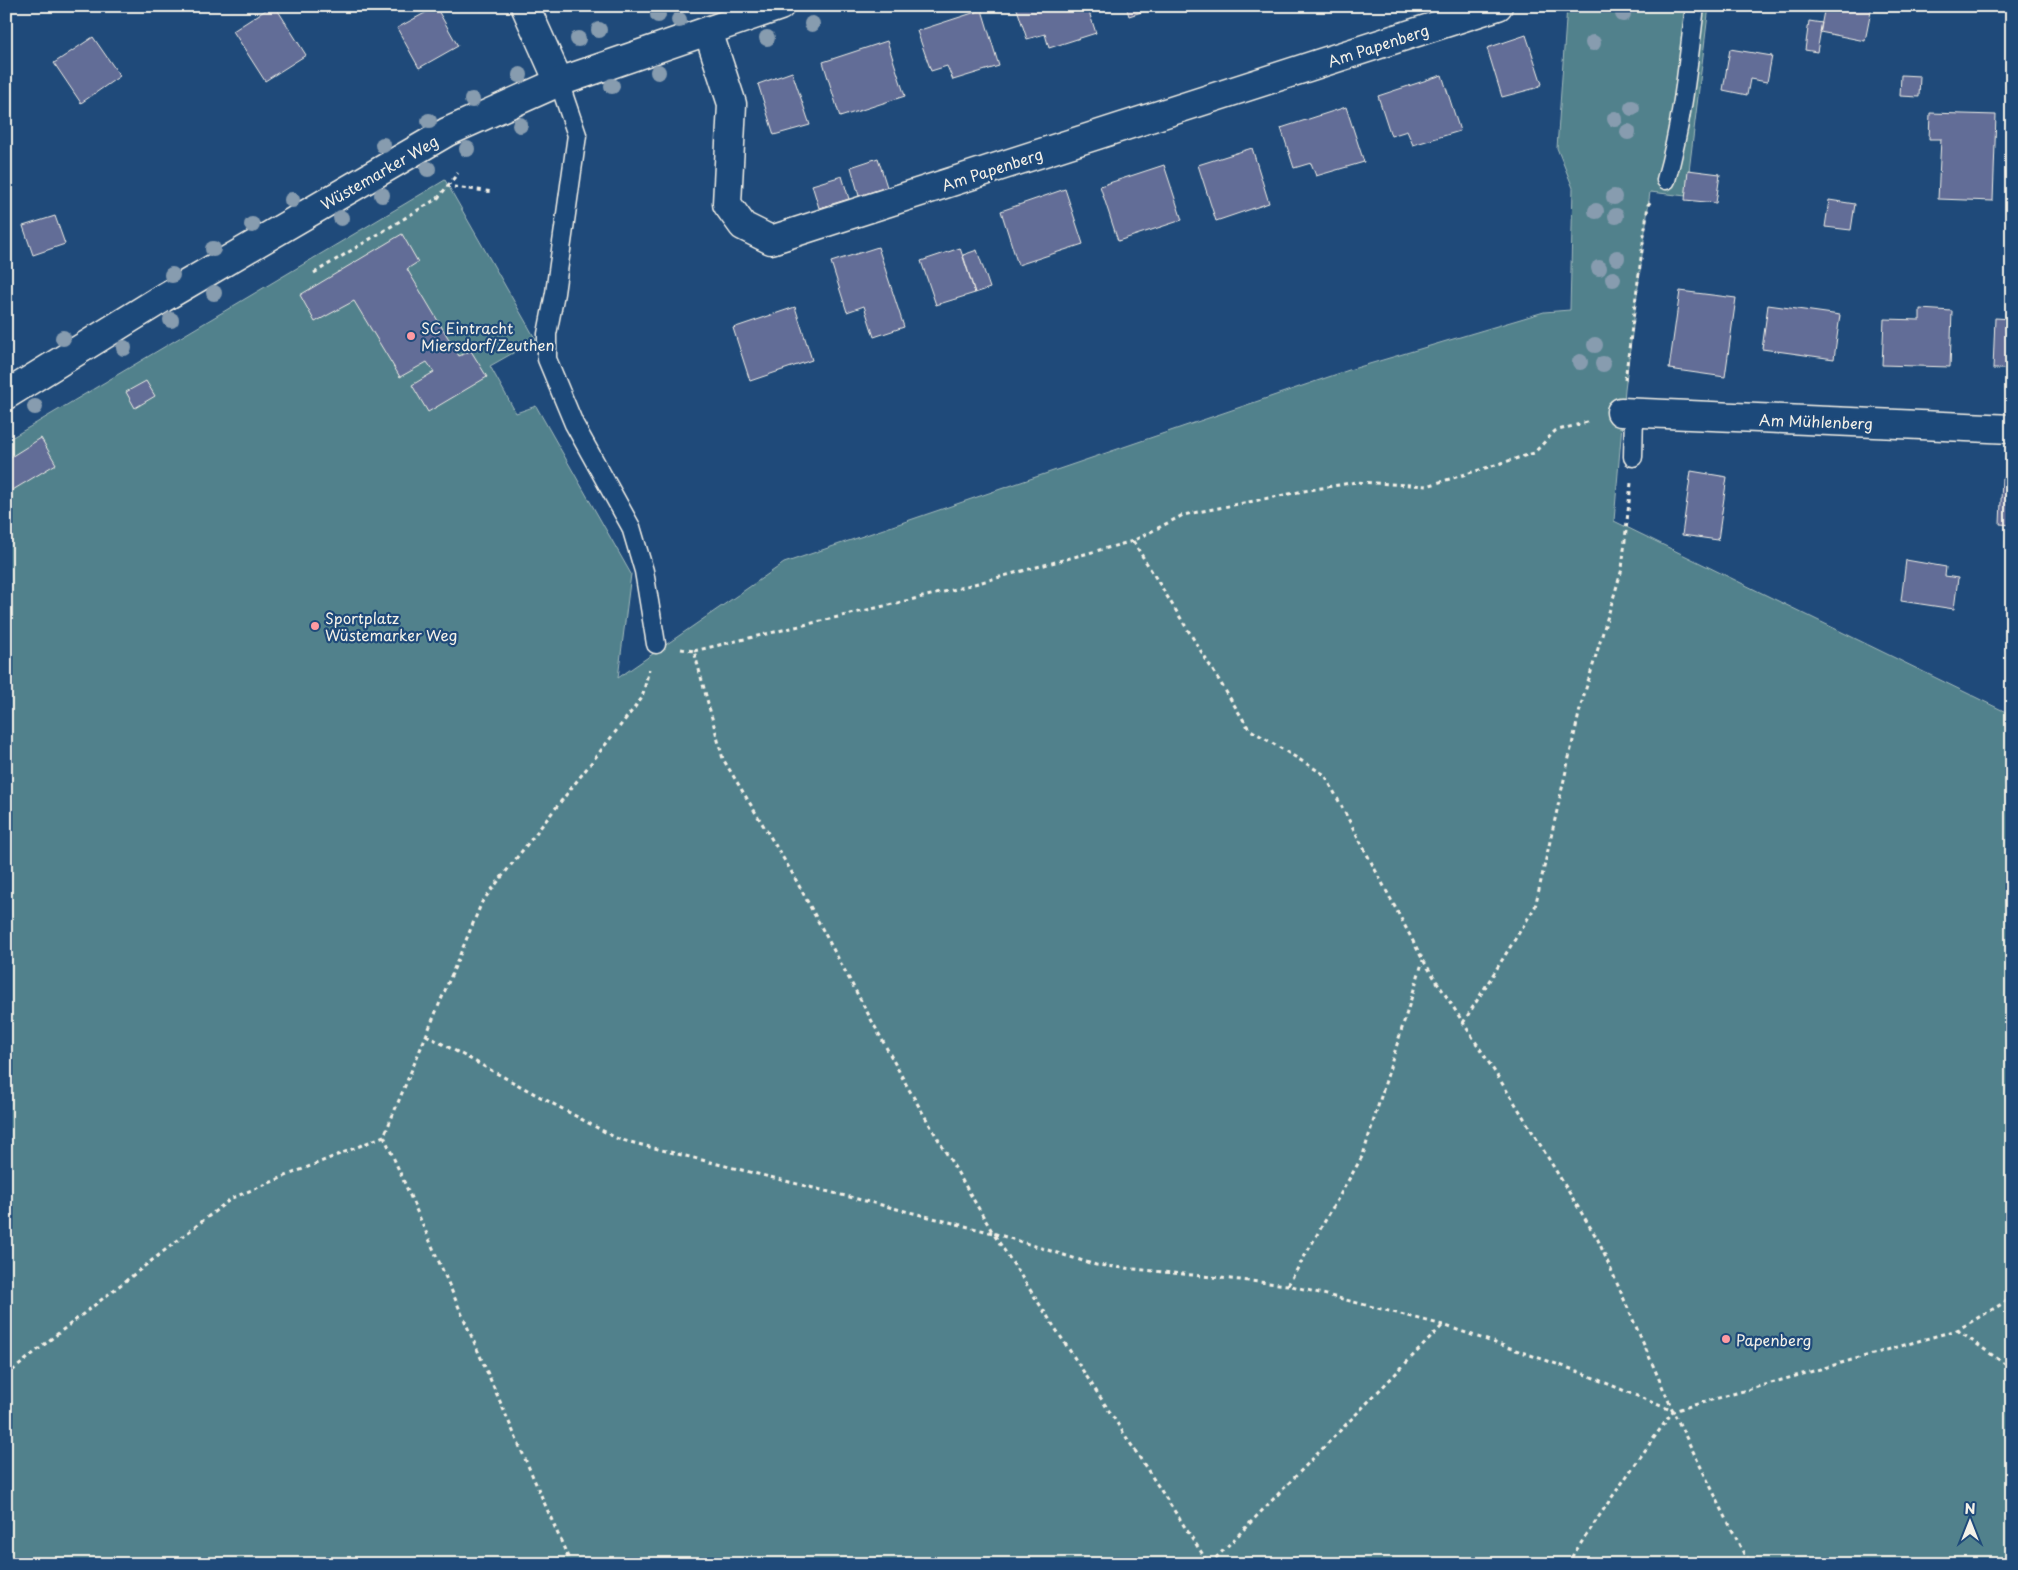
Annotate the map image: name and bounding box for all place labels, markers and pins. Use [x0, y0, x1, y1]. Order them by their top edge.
place label: SC Eintracht Miersdorf/Zeuthen [421, 316, 554, 356]
marker: SC Eintracht Miersdorf/Zeuthen [405, 330, 417, 342]
place label: Sportplatz Wüstemarker Weg [325, 606, 457, 646]
marker: Sportplatz Wüstemarker Weg [309, 620, 321, 632]
place label: Papenberg [1736, 1328, 1811, 1351]
marker: Papenberg [1720, 1333, 1732, 1345]

